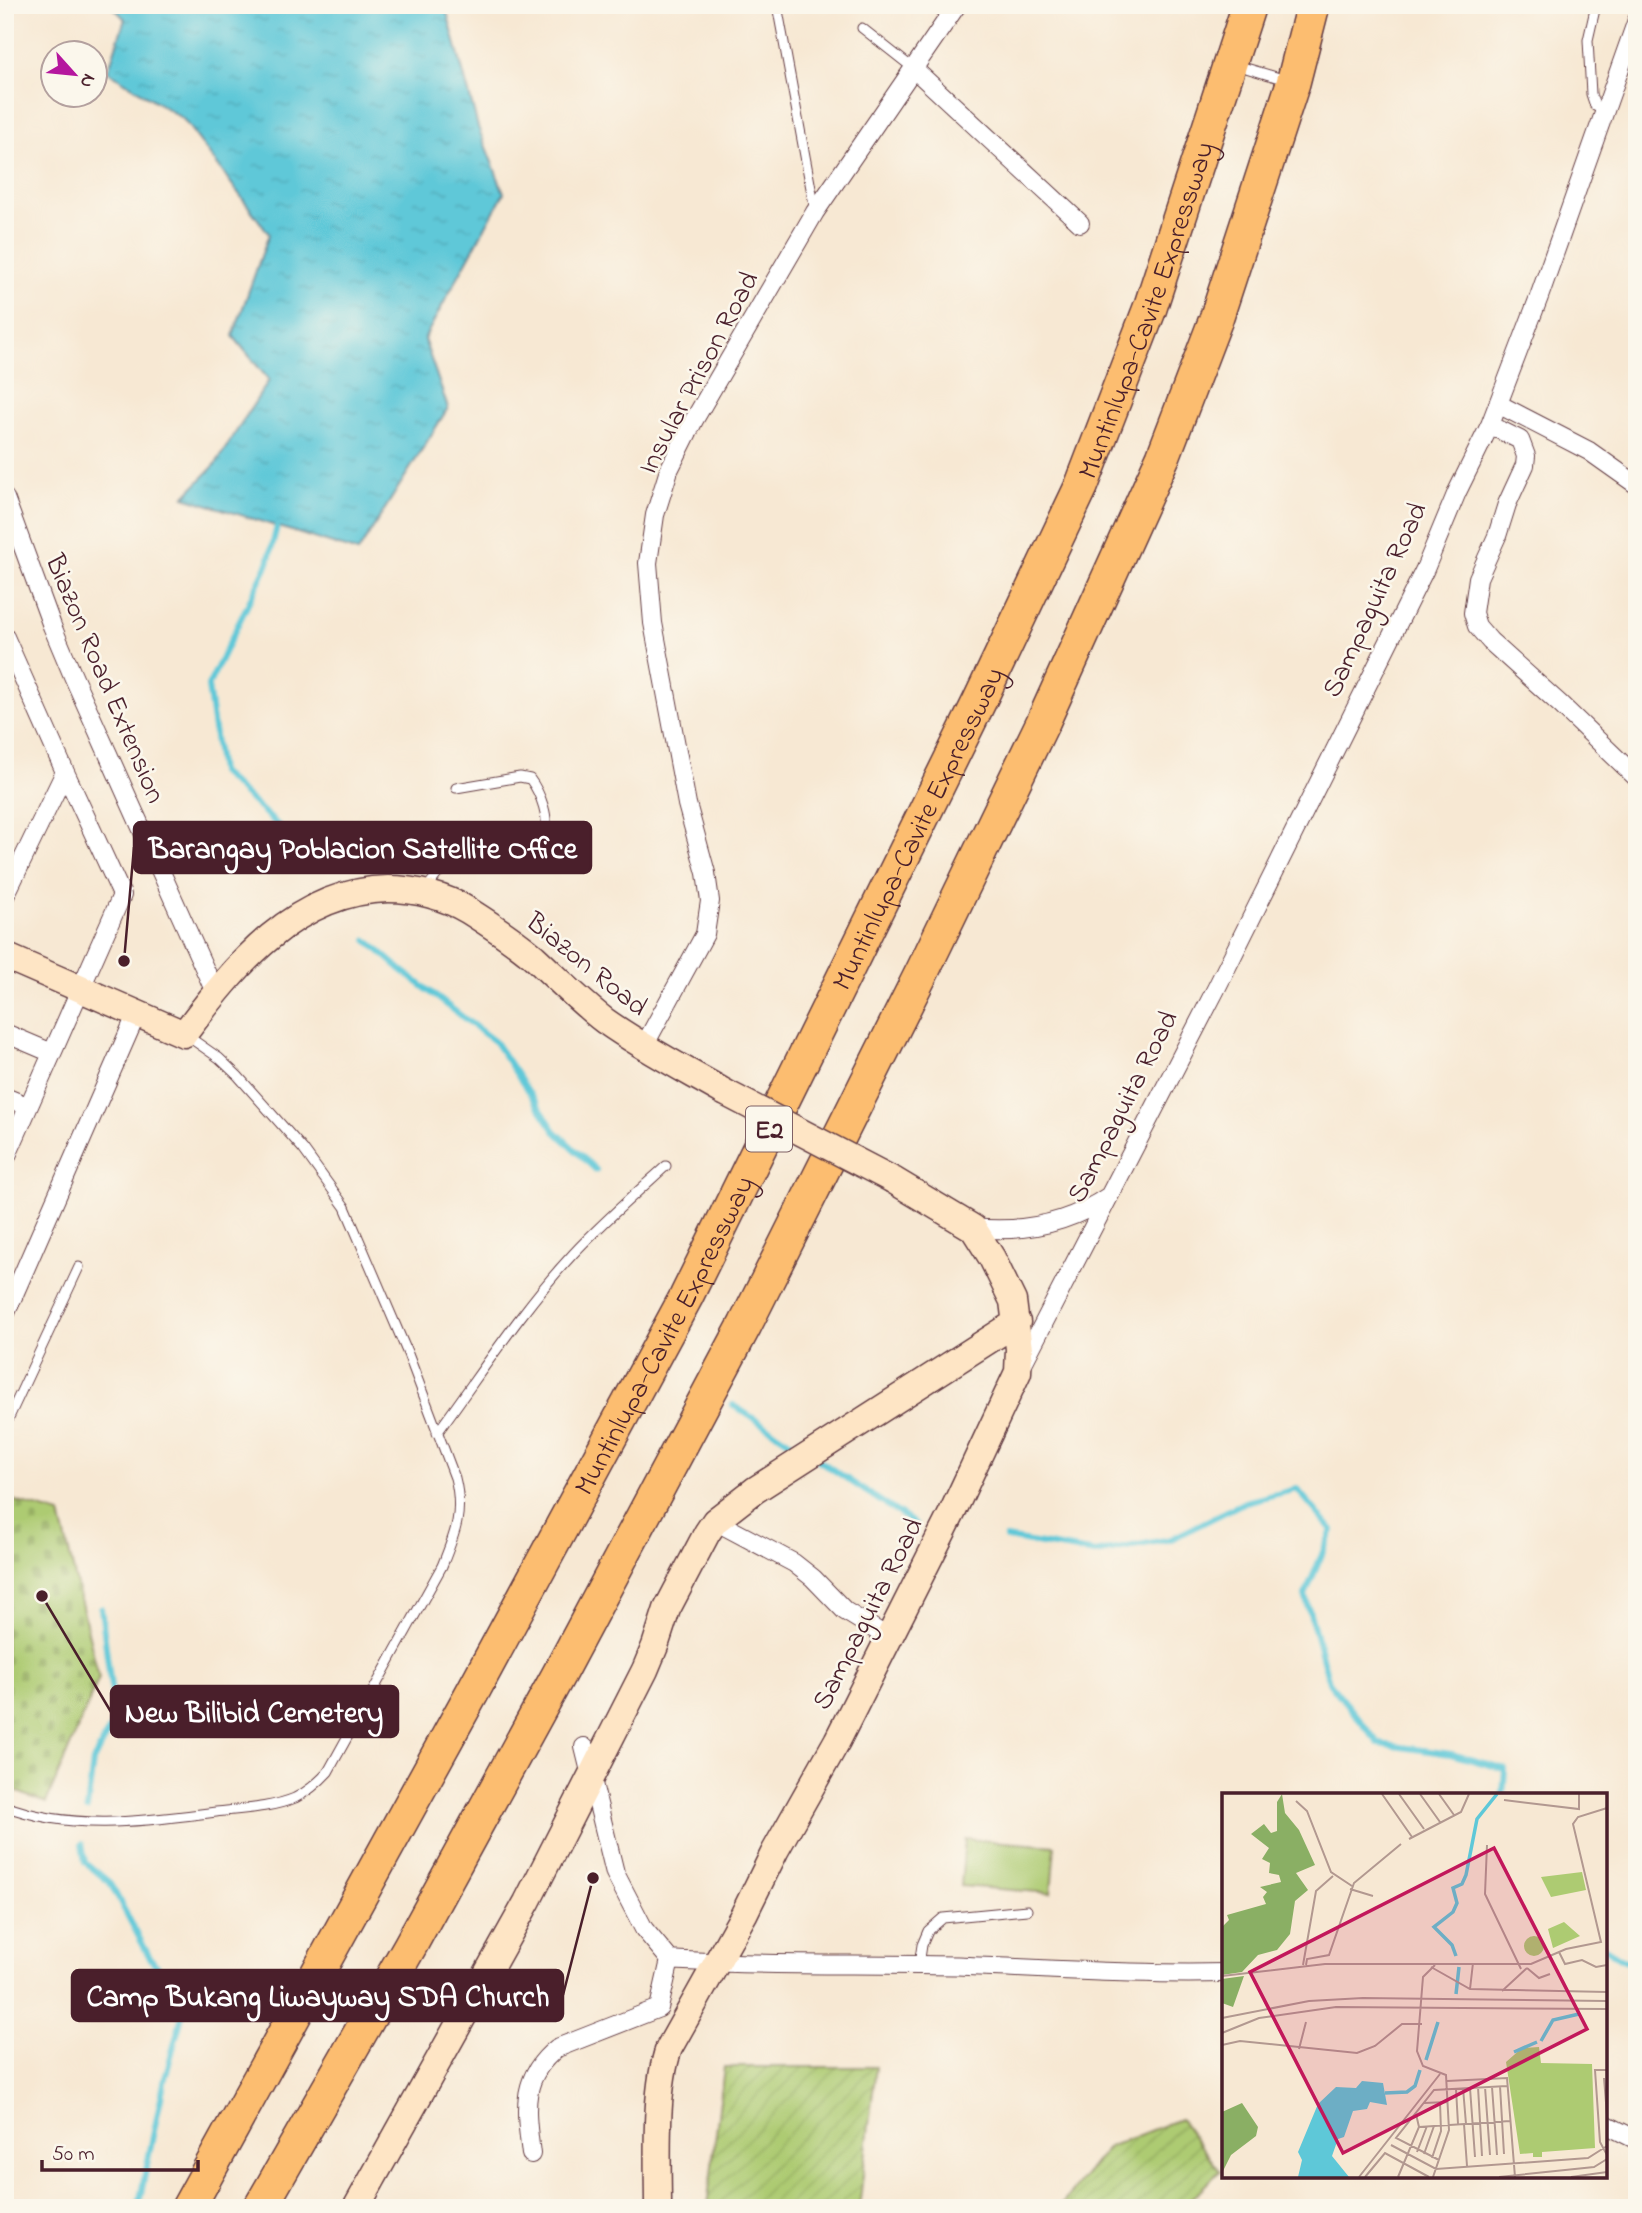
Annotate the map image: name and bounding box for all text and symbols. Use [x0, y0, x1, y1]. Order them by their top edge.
north arrow [38, 38, 108, 108]
text: N [72, 69, 102, 93]
street label: Muntinlupa-Cavite Expressway [1069, 137, 1227, 486]
street label: Insular Prison Road [629, 265, 771, 483]
street label: Sampaguita Road [1313, 496, 1439, 705]
street label: Biazon Road Extension [32, 548, 175, 810]
street label: Muntinlupa-Cavite Expressway [823, 661, 1017, 998]
callout: Barangay Poblacion Satellite Office [134, 822, 591, 873]
text: Barangay Poblacion Satellite Office [147, 829, 579, 874]
street label: Biazon Road [515, 903, 656, 1028]
street label: Sampaguita Road [1058, 1004, 1190, 1211]
road number: E2 [746, 1106, 792, 1152]
street label: Muntinlupa-Cavite Expressway [566, 1170, 767, 1504]
street label: Sampaguita Road [803, 1511, 935, 1718]
callout: New Bilibid Cemetery [111, 1686, 398, 1737]
text: New Bilibid Cemetery [125, 1693, 383, 1737]
inset map [1222, 1793, 1607, 2178]
callout: Camp Bukang Liwayway SDA Church [72, 1970, 563, 2021]
text: Camp Bukang Liwayway SDA Church [86, 1977, 550, 2022]
scale bar [42, 2129, 198, 2173]
text: 50 m [52, 2140, 95, 2170]

